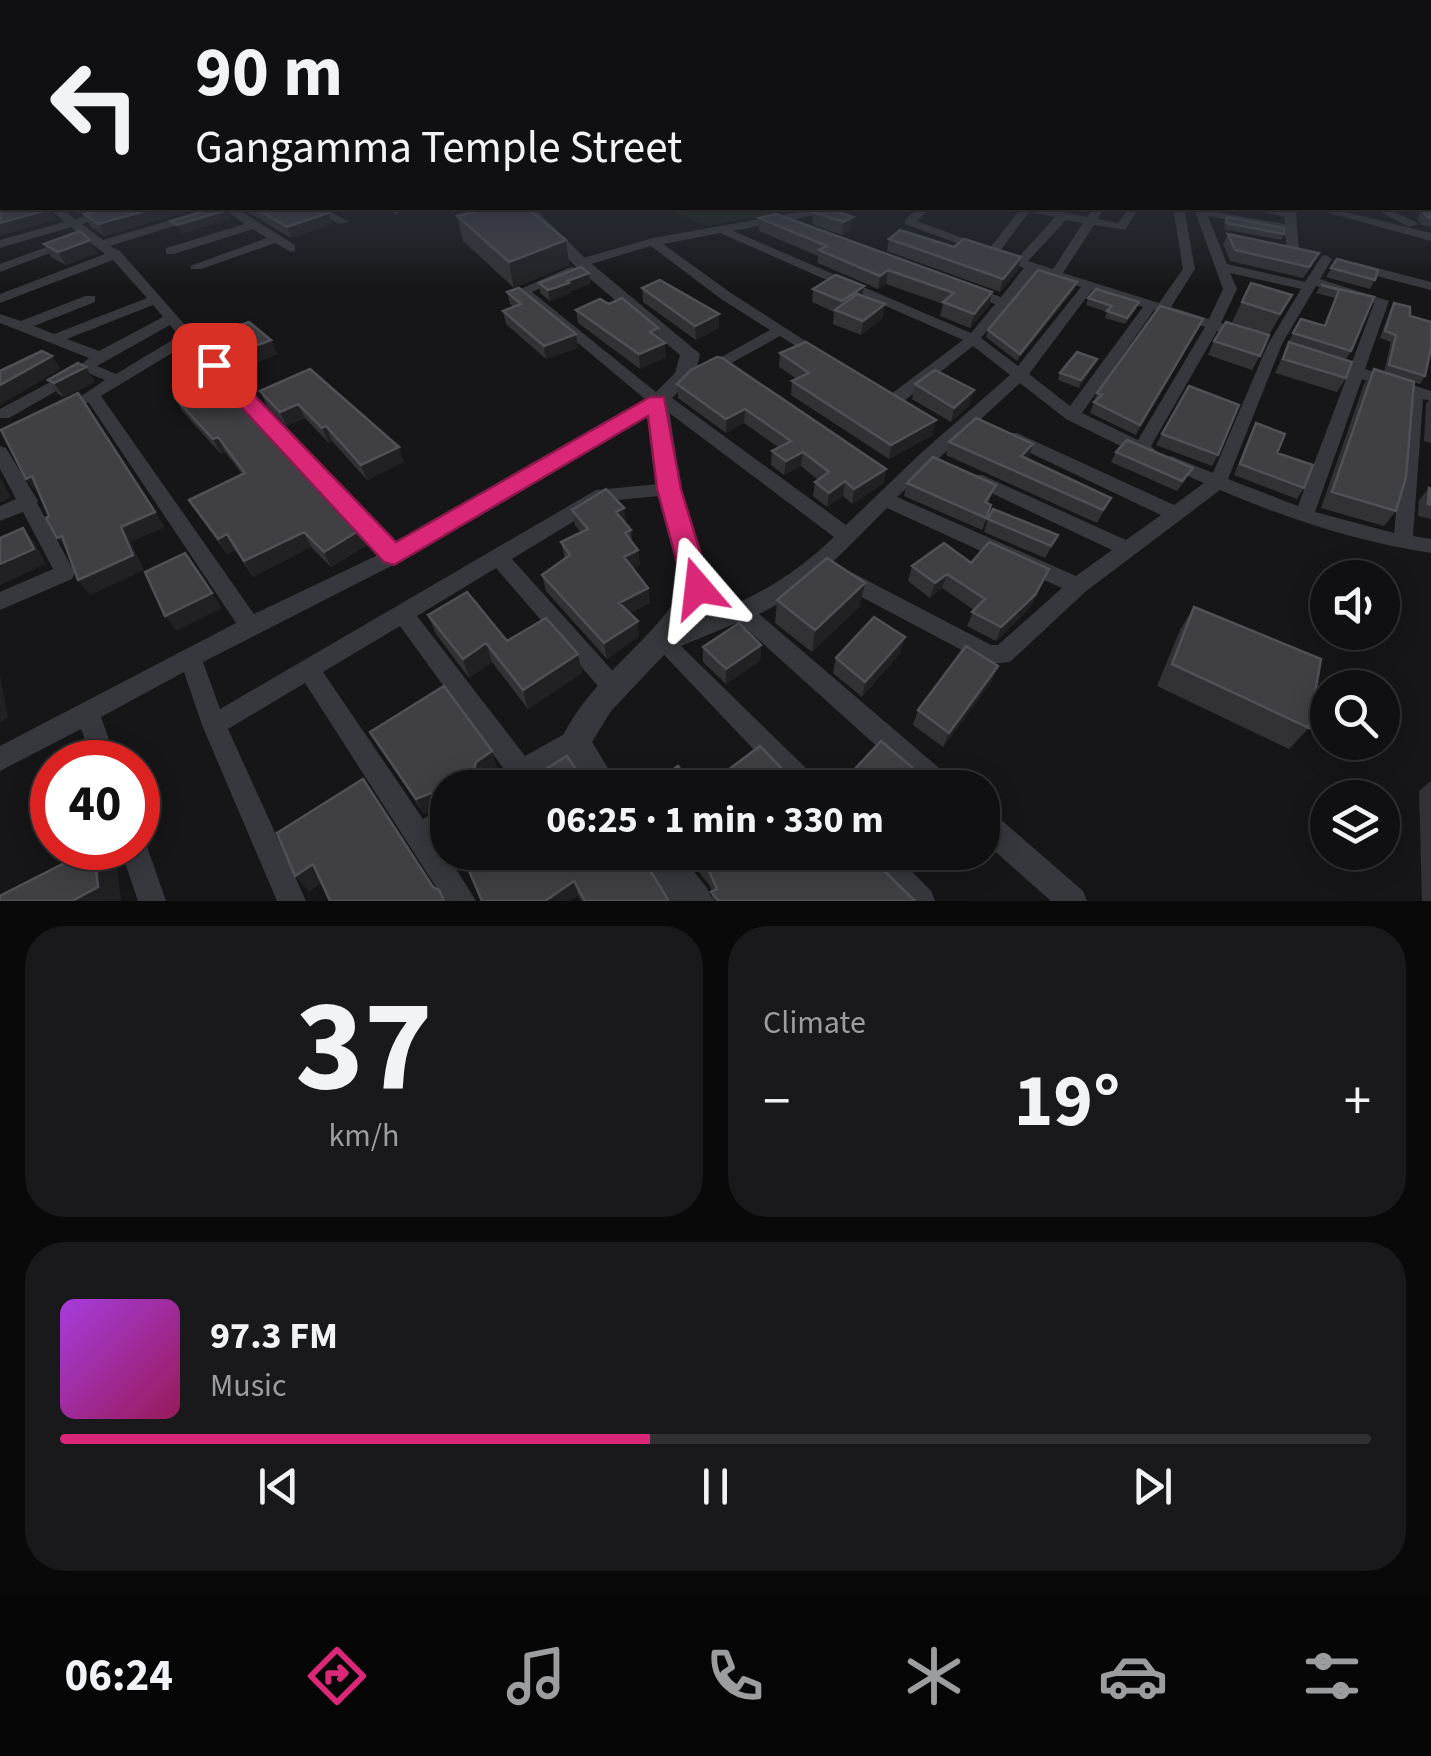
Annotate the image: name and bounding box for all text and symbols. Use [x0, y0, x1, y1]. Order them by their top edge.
text: 90 m [195, 23, 343, 123]
icon: left [30, 40, 160, 170]
text: Gangamma Temple Street [195, 116, 682, 180]
pin [172, 323, 257, 408]
icon: arrive [187, 338, 242, 393]
position arrow [646, 536, 750, 640]
map controls [1310, 560, 1400, 870]
button: sound [1310, 560, 1400, 650]
button: search [1310, 670, 1400, 760]
speed limit sign: 40 [30, 740, 160, 870]
button: layers [1310, 780, 1400, 870]
text: 06:25 · 1 min · 330 m [546, 793, 884, 847]
text: 37 [295, 955, 433, 1140]
text: Climate [763, 1000, 866, 1046]
text: 19° [1014, 1048, 1120, 1155]
text: − [763, 1063, 790, 1141]
text: + [1344, 1063, 1371, 1141]
text: km/h [329, 1113, 399, 1159]
text: 97.3 FM [210, 1309, 338, 1363]
text: Music [210, 1363, 287, 1409]
icon: previous [251, 1459, 306, 1514]
icon: pause [688, 1459, 743, 1514]
icon: next [1125, 1459, 1180, 1514]
icon: directions [302, 1641, 372, 1711]
icon: music [501, 1641, 571, 1711]
icon: phone [700, 1641, 770, 1711]
icon: climate [899, 1641, 969, 1711]
icon: car [1098, 1641, 1168, 1711]
icon: filters [1297, 1641, 1367, 1711]
text: 06:24 [64, 1644, 173, 1708]

